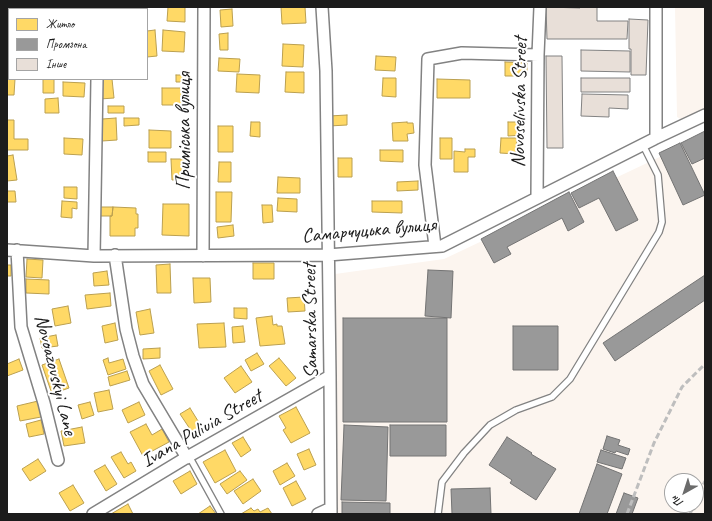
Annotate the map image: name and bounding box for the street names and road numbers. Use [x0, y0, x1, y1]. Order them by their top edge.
street label: Novoselivska Street [507, 36, 533, 168]
street label: Приміська вулиця [173, 72, 197, 190]
street label: Самарчуцька вулиця [301, 213, 437, 249]
street label: Samarska Street [298, 263, 324, 379]
street label: Novoazovskyi Lane [28, 312, 82, 438]
street label: Ivana Puliuia Street [137, 385, 267, 473]

